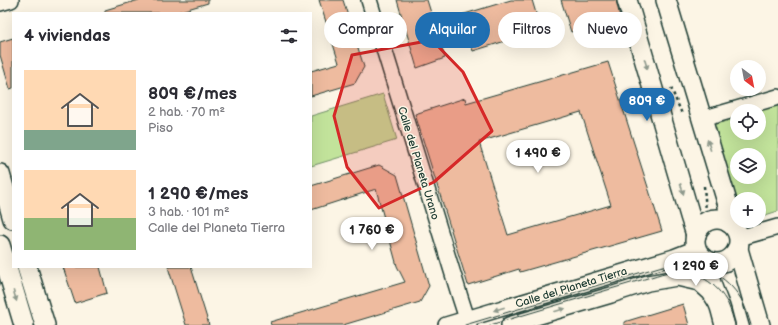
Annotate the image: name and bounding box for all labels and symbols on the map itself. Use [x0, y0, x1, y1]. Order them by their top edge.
one-way arrow [643, 59, 649, 71]
north arrow [730, 60, 766, 96]
pin: 809 € [619, 88, 675, 122]
street label: Calle del Planeta Urano [395, 105, 442, 221]
one-way arrow [706, 138, 712, 150]
pin: 1 490 € [501, 140, 575, 174]
one-way arrow [679, 183, 685, 195]
pin: 1 760 € [335, 217, 409, 251]
pin: 1 290 € [659, 253, 733, 287]
street label: Calle del Planeta Tierra [514, 264, 629, 311]
one-way arrow [12, 290, 18, 302]
one-way arrow [493, 306, 505, 312]
one-way arrow [554, 307, 566, 313]

